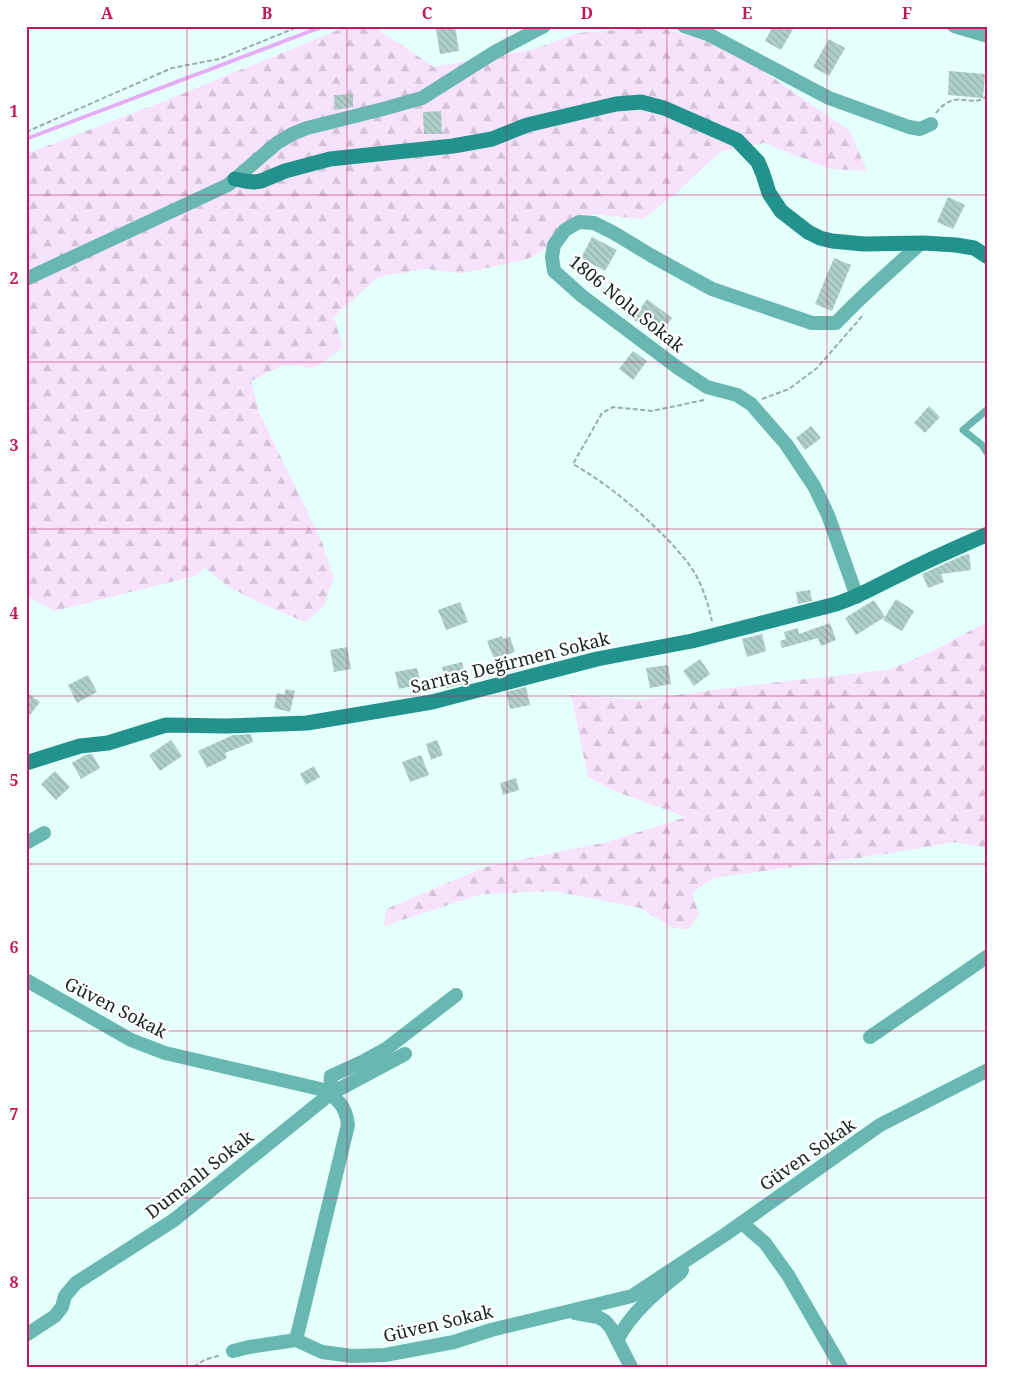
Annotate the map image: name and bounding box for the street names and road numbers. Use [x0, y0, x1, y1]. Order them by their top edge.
street label: 1806 Nolu Sokak [564, 249, 690, 357]
street label: Sarıtaş Değirmen Sokak [408, 626, 613, 698]
street label: Güven Sokak [61, 971, 172, 1043]
street label: Güven Sokak [754, 1112, 860, 1196]
street label: Dumanlı Sokak [140, 1124, 258, 1224]
street label: Güven Sokak [381, 1299, 496, 1347]

